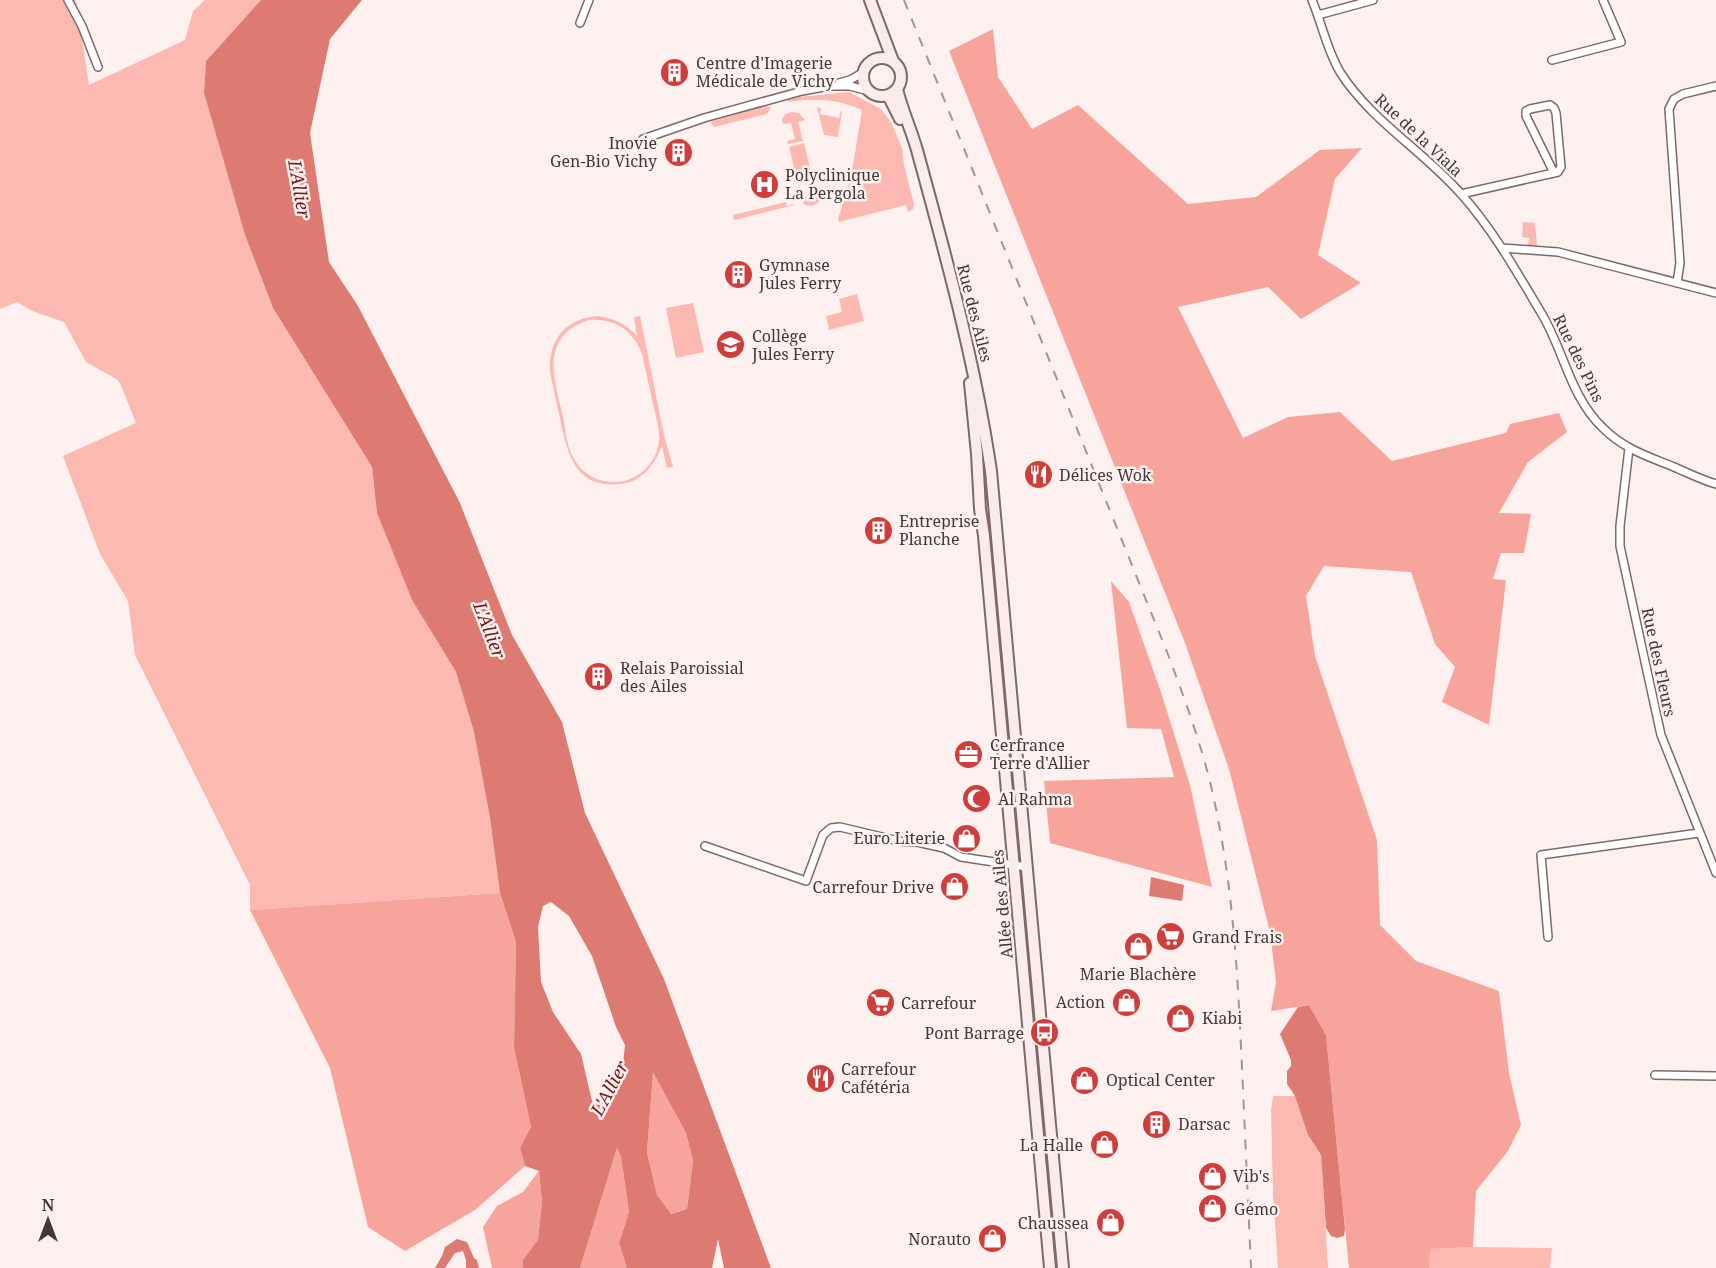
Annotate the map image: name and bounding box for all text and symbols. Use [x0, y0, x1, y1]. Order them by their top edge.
place label: Centre d'Imagerie Médicale de Vichy [696, 52, 835, 92]
building icon: Centre d'Imagerie Médicale de Vichy [659, 56, 691, 88]
street label: Rue de la Viala [1370, 88, 1468, 182]
place label: Inovie Gen-Bio Vichy [550, 132, 658, 172]
building icon: Inovie Gen-Bio Vichy [662, 136, 694, 168]
water label: L'Allier [283, 157, 317, 221]
place label: Polyclinique La Pergola [785, 164, 880, 204]
hospital icon: Polyclinique La Pergola [748, 168, 780, 200]
place label: Gymnase Jules Ferry [758, 254, 842, 294]
building icon: Gymnase Jules Ferry [722, 258, 754, 290]
street label: Rue des Ailes [952, 262, 998, 364]
street label: Rue des Pins [1548, 310, 1610, 406]
place label: Collège Jules Ferry [751, 325, 835, 365]
school or university icon: Collège Jules Ferry [715, 329, 747, 361]
restaurant icon: Délices Wok [1022, 459, 1054, 491]
place label: Délices Wok [1059, 464, 1152, 486]
place label: Entreprise Planche [899, 510, 979, 550]
building icon: Entreprise Planche [862, 514, 894, 546]
water label: L'Allier [468, 597, 512, 662]
street label: Rue des Fleurs [1637, 605, 1681, 719]
place label: Relais Paroissial des Ailes [620, 657, 744, 697]
building icon: Relais Paroissial des Ailes [583, 661, 615, 693]
place label: Cerfrance Terre d'Allier [990, 734, 1090, 774]
office icon: Cerfrance Terre d'Allier [953, 738, 985, 770]
mosque icon: Al Rahma [961, 783, 993, 815]
place label: Al Rahma [998, 788, 1072, 810]
shop icon: Euro Literie [950, 822, 982, 854]
place label: Euro Literie [853, 827, 945, 849]
street label: Allée des Ailes [986, 849, 1018, 959]
shop icon: Carrefour Drive [939, 871, 971, 903]
place label: Carrefour Drive [812, 876, 934, 898]
supermarket icon: Grand Frais [1155, 921, 1187, 953]
place label: Grand Frais [1192, 926, 1282, 948]
shop icon: Marie Blachère [1122, 930, 1154, 962]
place label: Marie Blachère [1080, 963, 1196, 985]
shop icon: Action [1110, 986, 1142, 1018]
supermarket icon: Carrefour [864, 987, 896, 1019]
place label: Action [1056, 991, 1105, 1013]
place label: Carrefour [901, 992, 977, 1014]
shop icon: Kiabi [1165, 1002, 1197, 1034]
place label: Kiabi [1202, 1007, 1242, 1029]
bus stop icon: Pont Barrage [1029, 1017, 1061, 1049]
place label: Pont Barrage [925, 1022, 1024, 1044]
water label: L'Allier [584, 1056, 634, 1121]
place label: Carrefour Cafétéria [841, 1058, 917, 1098]
restaurant icon: Carrefour Cafétéria [804, 1062, 836, 1094]
shop icon: Optical Center [1069, 1064, 1101, 1096]
place label: Optical Center [1106, 1069, 1215, 1091]
building icon: Darsac [1141, 1108, 1173, 1140]
place label: Darsac [1178, 1113, 1230, 1135]
shop icon: La Halle [1088, 1129, 1120, 1161]
place label: La Halle [1020, 1134, 1083, 1156]
shop icon: Vib's [1196, 1160, 1228, 1192]
place label: Vib's [1233, 1165, 1269, 1187]
north arrow [18, 1190, 78, 1250]
shop icon: Gémo [1197, 1193, 1229, 1225]
text: N [42, 1194, 55, 1216]
place label: Gémo [1234, 1198, 1278, 1220]
shop icon: Chaussea [1094, 1207, 1126, 1239]
place label: Chaussea [1018, 1212, 1089, 1234]
shop icon: Norauto [976, 1223, 1008, 1255]
place label: Norauto [908, 1228, 971, 1250]

